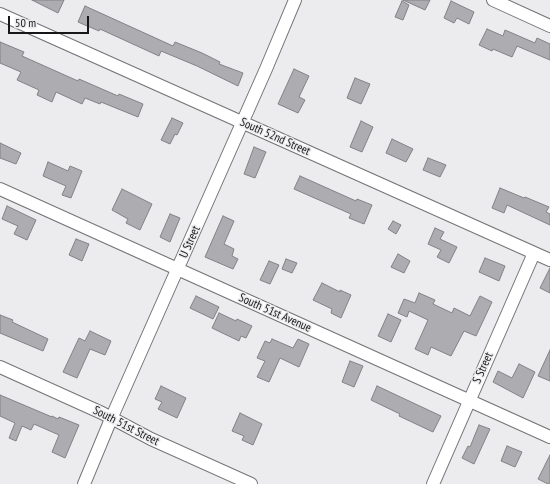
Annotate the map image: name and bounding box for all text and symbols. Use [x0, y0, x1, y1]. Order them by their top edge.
scale bar [10, 8, 91, 34]
text: 50 m [15, 15, 36, 30]
street label: South 52nd Street [238, 115, 312, 159]
street label: U Street [177, 224, 203, 260]
street label: South 51st Avenue [237, 291, 313, 335]
street label: S Street [470, 350, 496, 386]
street label: South 51st Street [91, 403, 161, 449]

